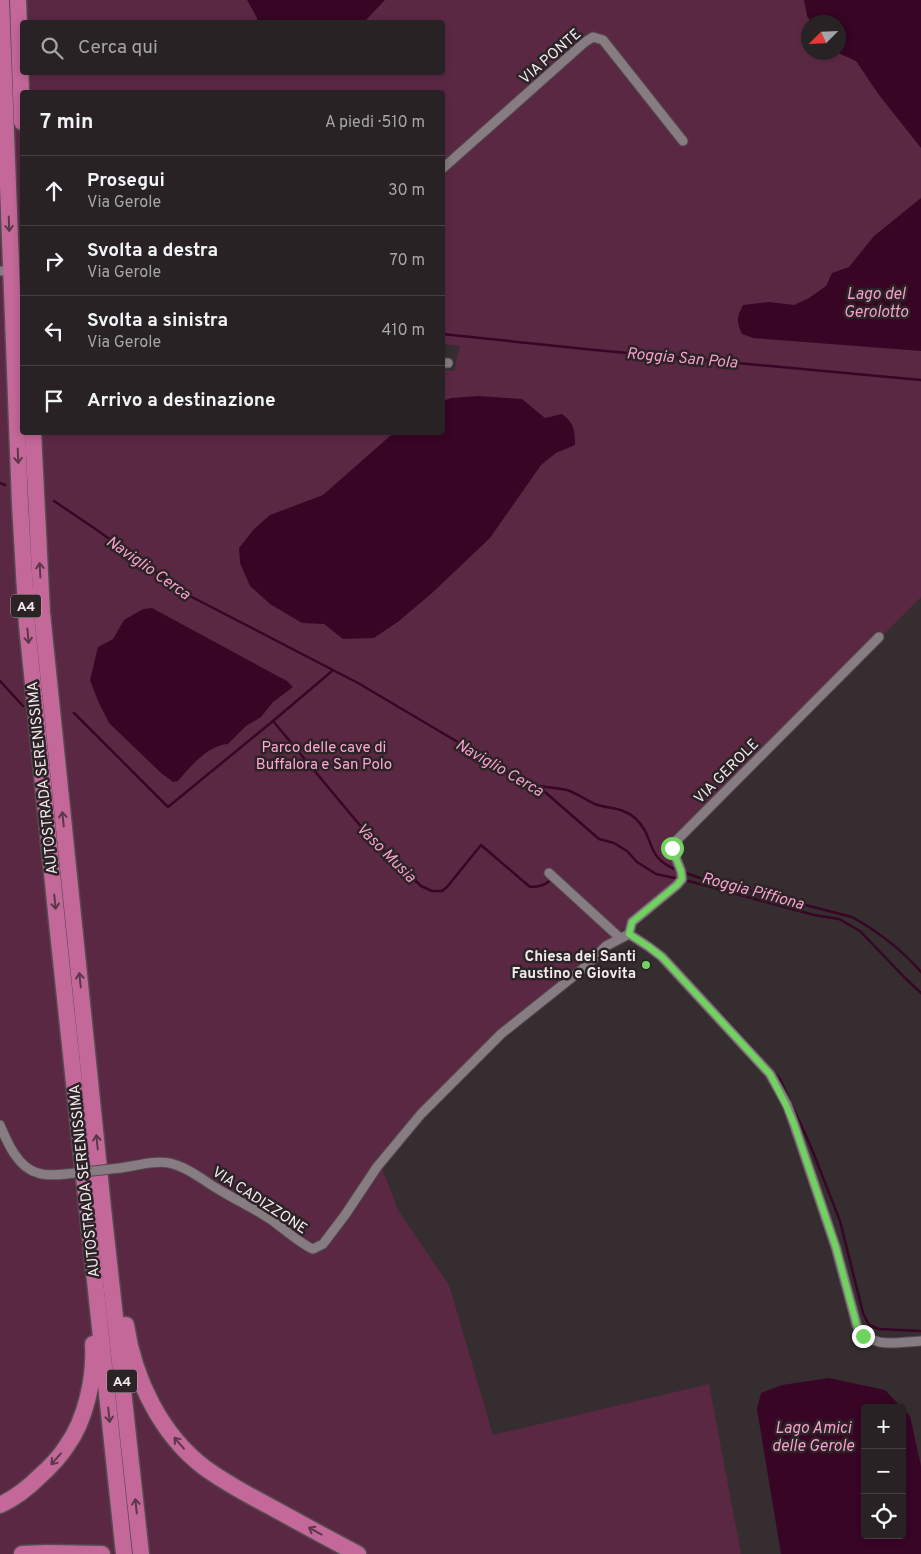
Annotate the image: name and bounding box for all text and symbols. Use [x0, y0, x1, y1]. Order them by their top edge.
north arrow [801, 15, 846, 60]
search box [20, 20, 445, 75]
street label: VIA PONTE [516, 25, 586, 89]
icon: search [38, 34, 66, 62]
text: Cerca qui [78, 36, 158, 60]
text: 7 min [40, 109, 93, 136]
text: A piedi · 510 m [325, 113, 425, 133]
text: Prosegui [87, 169, 165, 193]
icon: ahead [40, 177, 68, 205]
text: 30 m [388, 181, 425, 201]
text: Via Gerole [87, 193, 161, 213]
one-way arrow [4, 215, 14, 231]
text: Svolta a destra [87, 239, 218, 263]
icon: right [40, 247, 68, 275]
text: 70 m [390, 251, 425, 271]
text: Via Gerole [87, 263, 161, 283]
water label: Lago del Gerolotto [844, 285, 909, 323]
text: Svolta a sinistra [87, 309, 228, 333]
icon: left [40, 317, 68, 345]
text: 410 m [382, 321, 425, 341]
text: Via Gerole [87, 333, 161, 353]
water label: Roggia San Pola [625, 344, 739, 374]
icon: arrive [40, 387, 68, 415]
text: Arrivo a destinazione [87, 389, 276, 413]
one-way arrow [13, 448, 22, 464]
water label: Naviglio Cerca [102, 532, 195, 605]
one-way arrow [35, 562, 44, 578]
road number: A4 [11, 594, 41, 618]
one-way arrow [23, 627, 33, 643]
street label: AUTOSTRADA SERENISSIMA [24, 680, 63, 875]
water label: Naviglio Cerca [451, 735, 547, 802]
street label: VIA GEROLE [691, 736, 764, 809]
park label: Parco delle cave di Buffalora e San Polo [256, 739, 392, 775]
one-way arrow [58, 811, 68, 827]
water label: Vaso Musia [351, 819, 420, 888]
route start [661, 837, 684, 860]
water label: Roggia Piffiona [699, 869, 807, 915]
one-way arrow [50, 893, 60, 909]
place label: Chiesa dei Santi Faustino e Giovita [512, 948, 636, 984]
marker: Chiesa dei Santi Faustino e Giovita [640, 959, 652, 971]
one-way arrow [75, 973, 85, 989]
street label: AUTOSTRADA SERENISSIMA [66, 1083, 105, 1278]
one-way arrow [92, 1134, 102, 1150]
street label: VIA CADIZZONE [208, 1163, 310, 1239]
route end [852, 1325, 875, 1348]
road number: A4 [107, 1370, 137, 1392]
map controls [861, 1404, 906, 1539]
button: + [861, 1404, 906, 1449]
one-way arrow [104, 1406, 114, 1422]
water label: Lago Amici delle Gerole [772, 1419, 855, 1457]
one-way arrow [173, 1437, 185, 1450]
button: − [861, 1449, 906, 1494]
one-way arrow [50, 1453, 62, 1466]
button: locate [861, 1494, 906, 1539]
one-way arrow [131, 1498, 140, 1514]
one-way arrow [307, 1526, 322, 1536]

